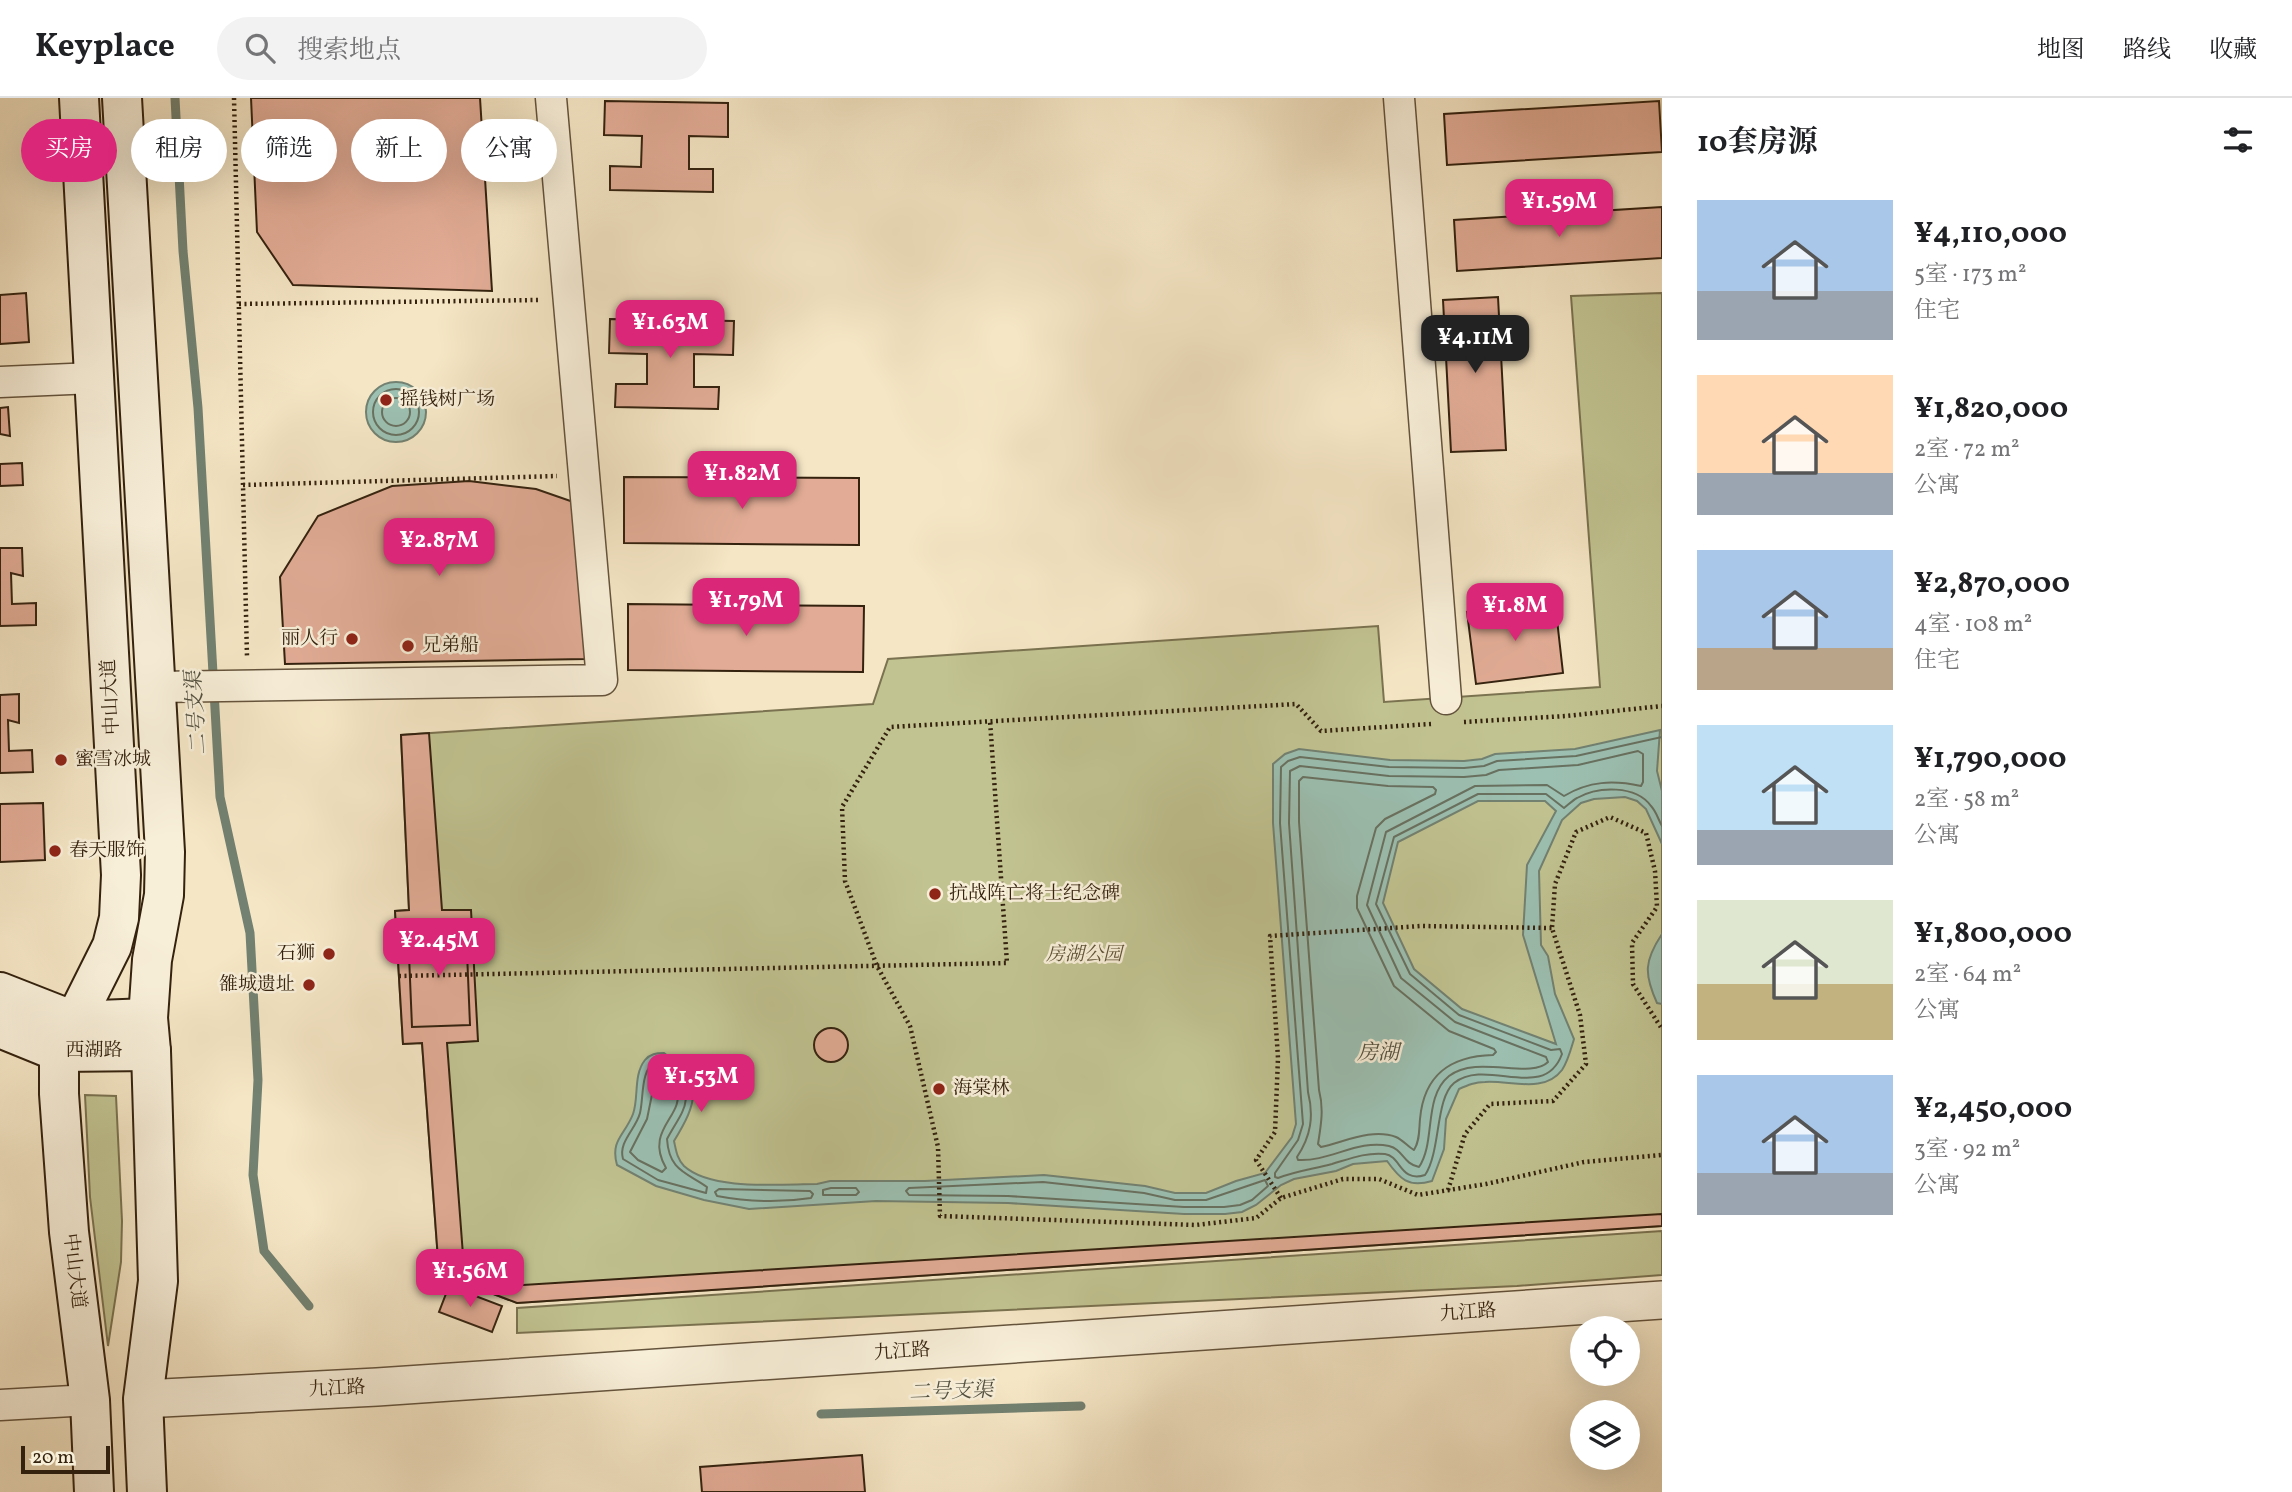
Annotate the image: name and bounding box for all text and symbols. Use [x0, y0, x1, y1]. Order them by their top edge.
search box [217, 17, 707, 80]
text: Keyplace [35, 25, 175, 71]
icon: search [241, 29, 279, 67]
text: 搜索地点 [297, 33, 401, 69]
text: 地图 [2037, 34, 2085, 68]
text: 路线 [2123, 34, 2171, 68]
text: 收藏 [2209, 34, 2257, 68]
chip: 买房 [21, 119, 117, 182]
chip: 租房 [131, 119, 227, 182]
chip: 筛选 [241, 119, 337, 182]
chip: 新上 [351, 119, 447, 182]
chip: 公寓 [461, 119, 557, 182]
icon: filters [2219, 121, 2257, 159]
text: 10套房源 [1697, 122, 1818, 164]
pin: ¥1.59M [1502, 180, 1616, 239]
text: ¥1.59M [1521, 186, 1597, 218]
text: ¥4,110,000 [1914, 213, 2067, 255]
icon: home [1753, 228, 1837, 312]
text: 5室 · 173 m² [1914, 259, 2026, 291]
text: 住宅 [1914, 295, 1960, 327]
pin: ¥1.63M [613, 300, 727, 360]
text: ¥1.63M [632, 307, 708, 339]
pin: ¥4.11M [1418, 316, 1532, 375]
text: ¥4.11M [1437, 322, 1513, 354]
place label: 摇钱树广场 [400, 387, 495, 413]
text: ¥1,820,000 [1914, 388, 2068, 430]
marker: 摇钱树广场 [378, 392, 394, 408]
icon: home [1753, 403, 1837, 487]
text: 2室 · 72 m² [1914, 434, 2020, 466]
pin: ¥1.82M [685, 452, 799, 511]
text: ¥1.82M [704, 458, 780, 490]
text: 公寓 [1914, 470, 1960, 502]
pin: ¥2.87M [382, 518, 496, 578]
text: ¥2.87M [400, 525, 478, 557]
text: ¥2,870,000 [1914, 563, 2070, 605]
pin: ¥1.79M [689, 578, 803, 638]
icon: home [1753, 578, 1837, 662]
pin: ¥1.8M [1466, 584, 1564, 643]
text: ¥1.79M [708, 585, 784, 617]
text: ¥1.8M [1482, 590, 1548, 622]
text: 4室 · 108 m² [1914, 609, 2032, 641]
place label: 丽人行 [281, 626, 338, 652]
marker: 丽人行 [344, 631, 360, 647]
place label: 兄弟船 [422, 633, 479, 659]
marker: 兄弟船 [400, 638, 416, 654]
text: 住宅 [1914, 645, 1960, 677]
street label: 中山大道 [96, 658, 126, 736]
water label: 二号支渠 [179, 667, 214, 756]
text: ¥1,790,000 [1914, 738, 2067, 780]
place label: 蜜雪冰城 [75, 747, 151, 773]
marker: 蜜雪冰城 [53, 752, 69, 768]
icon: home [1753, 753, 1837, 837]
text: 2室 · 58 m² [1914, 784, 2019, 816]
text: 公寓 [1914, 820, 1960, 852]
place label: 春天服饰 [69, 838, 145, 864]
marker: 春天服饰 [47, 843, 63, 859]
place label: 抗战阵亡将士纪念碑 [949, 881, 1120, 907]
marker: 抗战阵亡将士纪念碑 [927, 886, 943, 902]
text: ¥1,800,000 [1914, 913, 2072, 955]
pin: ¥2.45M [382, 918, 496, 978]
text: ¥2.45M [399, 925, 479, 957]
icon: home [1753, 928, 1837, 1012]
place label: 石狮 [277, 941, 315, 967]
park label: 房湖公园 [1046, 942, 1125, 968]
marker: 石狮 [321, 946, 337, 962]
text: 2室 · 64 m² [1914, 959, 2021, 991]
place label: 雒城遗址 [219, 972, 295, 998]
marker: 雒城遗址 [301, 977, 317, 993]
text: 公寓 [1914, 995, 1960, 1027]
street label: 西湖路 [65, 1038, 123, 1064]
water label: 房湖 [1357, 1039, 1403, 1068]
pin: ¥1.53M [644, 1054, 758, 1114]
text: ¥1.53M [663, 1061, 739, 1093]
place label: 海棠林 [953, 1076, 1010, 1102]
marker: 海棠林 [931, 1081, 947, 1097]
text: ¥2,450,000 [1914, 1088, 2072, 1130]
icon: home [1753, 1103, 1837, 1187]
text: 3室 · 92 m² [1914, 1134, 2020, 1166]
text: 公寓 [1914, 1170, 1960, 1202]
street label: 中山大道 [56, 1232, 92, 1310]
pin: ¥1.56M [413, 1250, 527, 1309]
text: ¥1.56M [432, 1256, 508, 1288]
street label: 九江路 [1439, 1298, 1497, 1328]
map controls [1570, 1316, 1640, 1470]
button: locate [1570, 1316, 1640, 1386]
street label: 九江路 [873, 1337, 931, 1367]
street label: 九江路 [308, 1375, 366, 1403]
water label: 二号支渠 [909, 1376, 996, 1408]
button: layers [1570, 1400, 1640, 1470]
scale bar [21, 1443, 110, 1475]
text: 20 m [32, 1445, 74, 1471]

